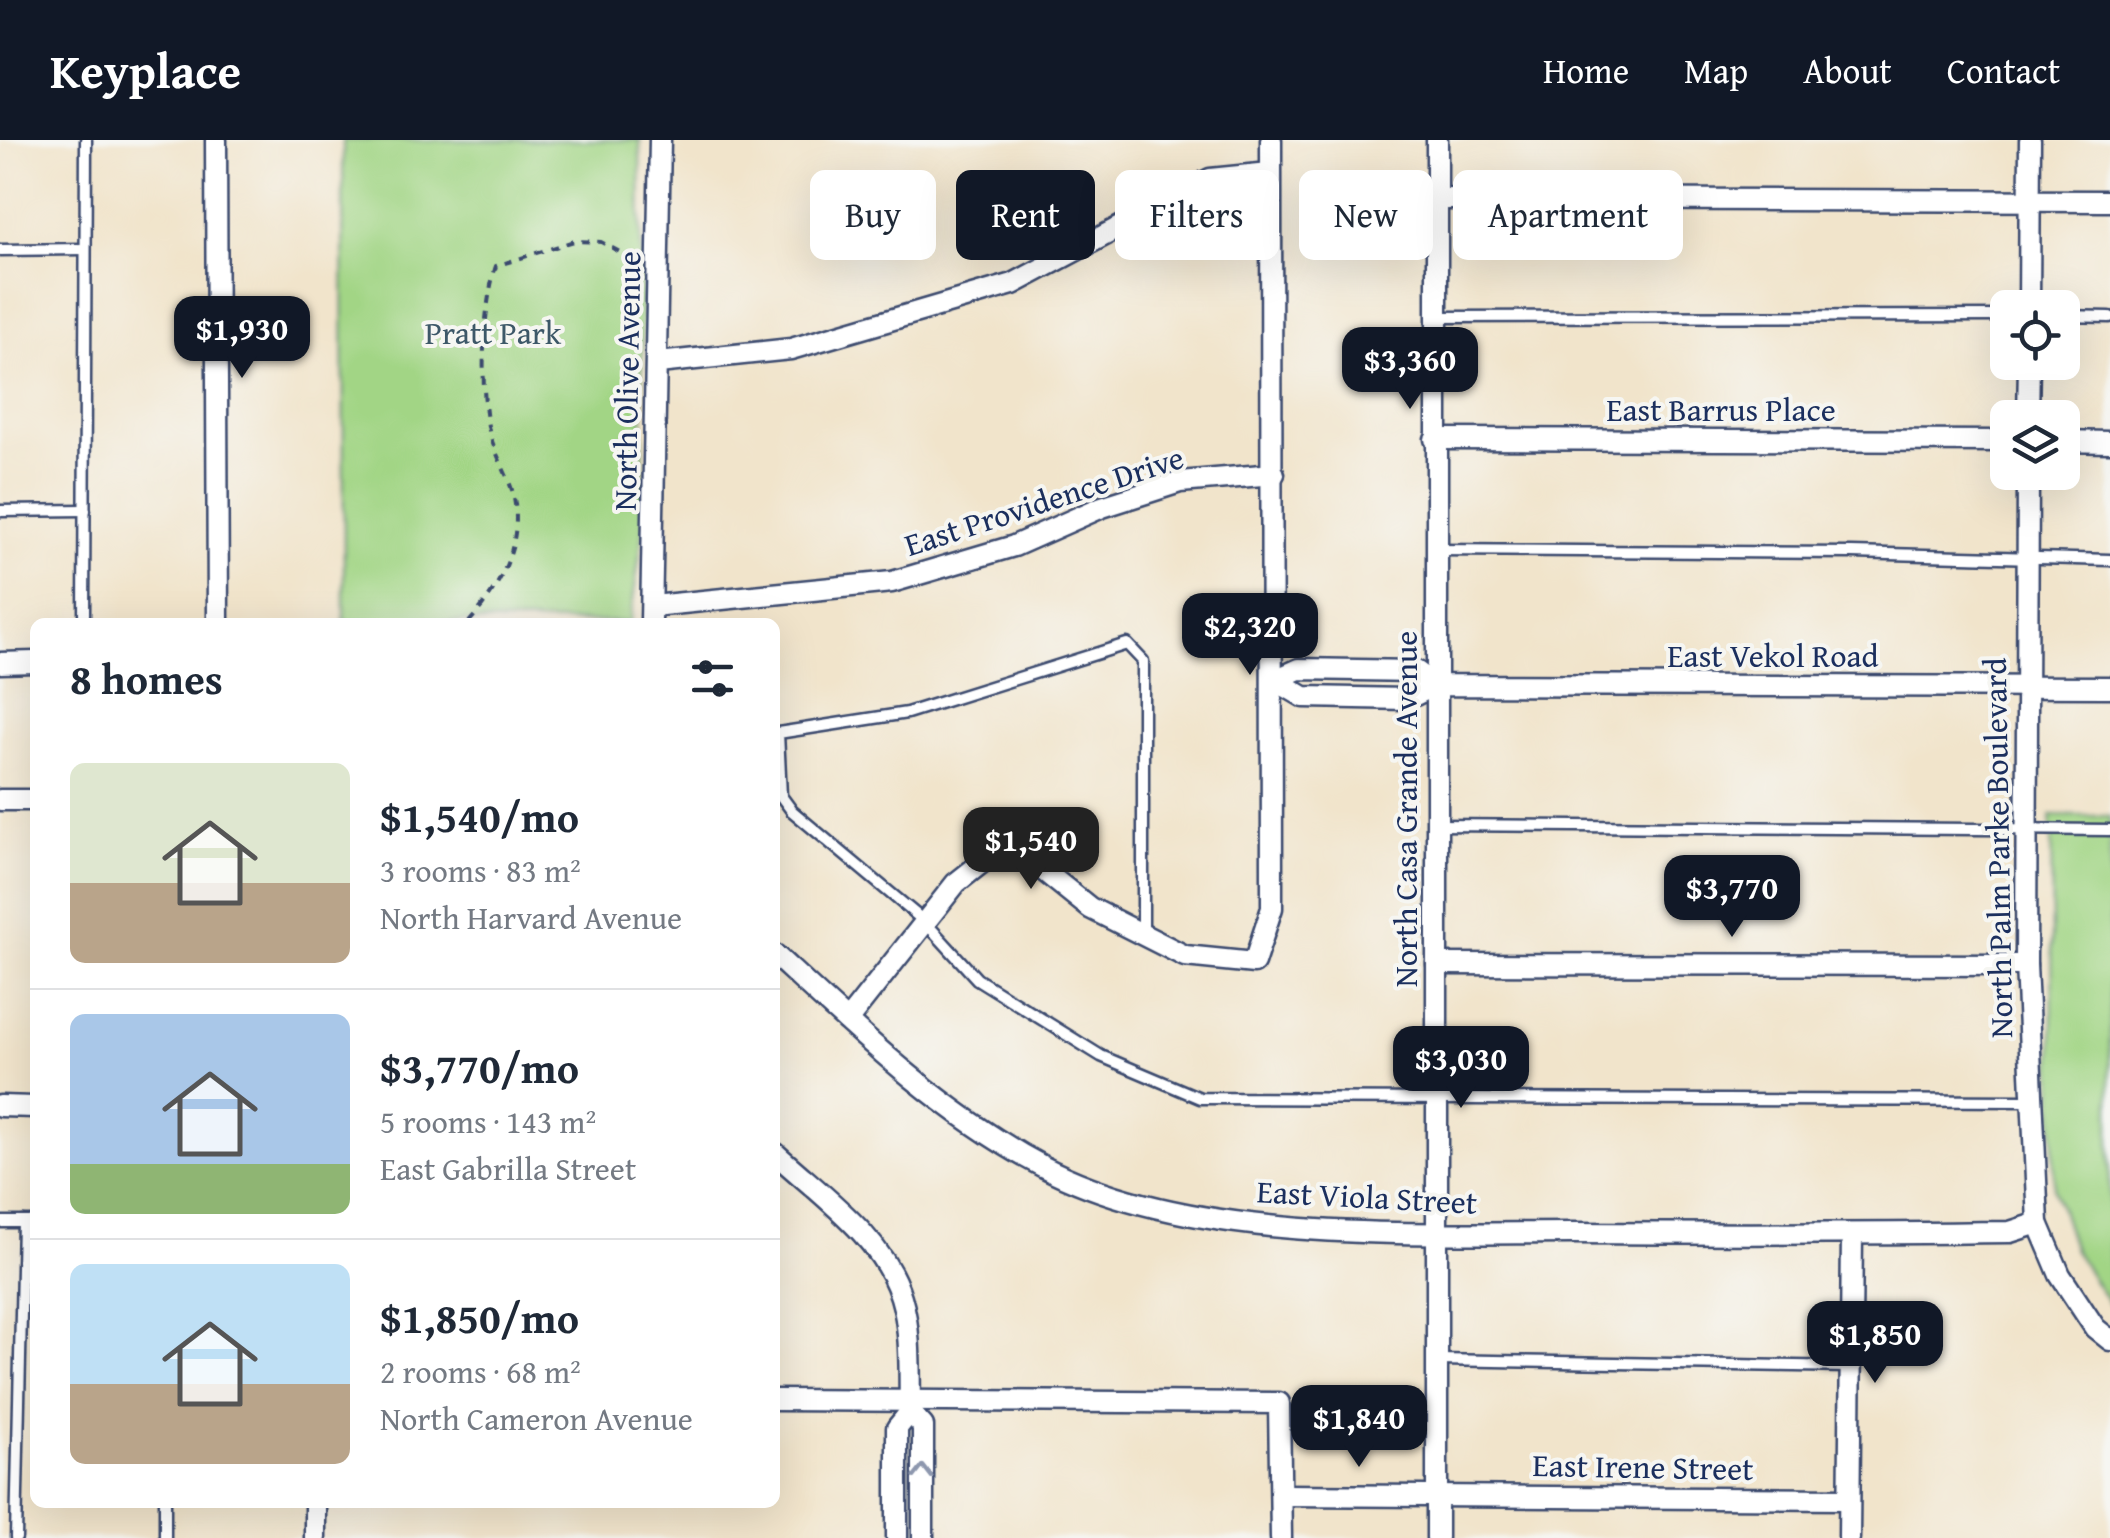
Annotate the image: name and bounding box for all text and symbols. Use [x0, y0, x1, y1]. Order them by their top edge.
text: Keyplace [50, 35, 241, 106]
text: Home [1543, 45, 1629, 96]
text: Map [1684, 45, 1748, 96]
text: About [1803, 45, 1892, 96]
text: Contact [1947, 45, 2060, 96]
chip: Buy [810, 170, 936, 260]
chip: Rent [956, 170, 1095, 260]
chip: Filters [1115, 170, 1279, 260]
chip: New [1299, 170, 1433, 260]
chip: Apartment [1453, 170, 1683, 260]
street label: North Olive Avenue [601, 251, 652, 511]
map controls [1990, 290, 2080, 490]
button: locate [1990, 290, 2080, 380]
pin: $1,930 [161, 296, 323, 381]
text: $1,930 [196, 305, 288, 352]
park label: Pratt Park [425, 309, 562, 356]
pin: $3,360 [1329, 327, 1491, 412]
text: $3,360 [1364, 336, 1456, 383]
street label: East Barrus Place [1606, 386, 1836, 433]
button: layers [1990, 400, 2080, 490]
street label: East Providence Drive [898, 433, 1189, 568]
pin: $2,320 [1169, 593, 1331, 678]
text: $2,320 [1204, 602, 1296, 649]
street label: North Casa Grande Avenue [1382, 631, 1429, 987]
street label: East Vekol Road [1667, 632, 1879, 679]
text: 8 homes [70, 648, 223, 709]
icon: filters [685, 651, 740, 706]
street label: North Palm Parke Boulevard [1971, 657, 2024, 1039]
text: $1,540/mo [380, 786, 579, 847]
icon: home [150, 803, 270, 923]
pin: $1,540 [950, 807, 1112, 892]
text: $1,540 [985, 816, 1077, 863]
text: 3 rooms · 83 m² [380, 847, 581, 894]
pin: $3,770 [1651, 855, 1813, 940]
text: $3,770 [1686, 864, 1778, 911]
text: North Harvard Avenue [380, 894, 682, 941]
pin: $3,030 [1380, 1026, 1542, 1111]
text: $3,030 [1415, 1035, 1507, 1082]
text: $3,770/mo [380, 1037, 579, 1098]
icon: home [150, 1054, 270, 1174]
text: 5 rooms · 143 m² [380, 1098, 596, 1145]
text: East Gabrilla Street [380, 1145, 636, 1192]
street label: East Viola Street [1256, 1167, 1478, 1226]
text: $1,850/mo [380, 1287, 579, 1348]
pin: $1,850 [1794, 1301, 1956, 1386]
icon: home [150, 1304, 270, 1424]
text: $1,850 [1829, 1310, 1921, 1357]
text: 2 rooms · 68 m² [380, 1348, 581, 1395]
pin: $1,840 [1278, 1385, 1440, 1470]
text: $1,840 [1313, 1394, 1405, 1441]
text: North Cameron Avenue [380, 1395, 693, 1442]
street label: East Irene Street [1532, 1441, 1754, 1492]
one-way arrow [912, 1464, 934, 1480]

